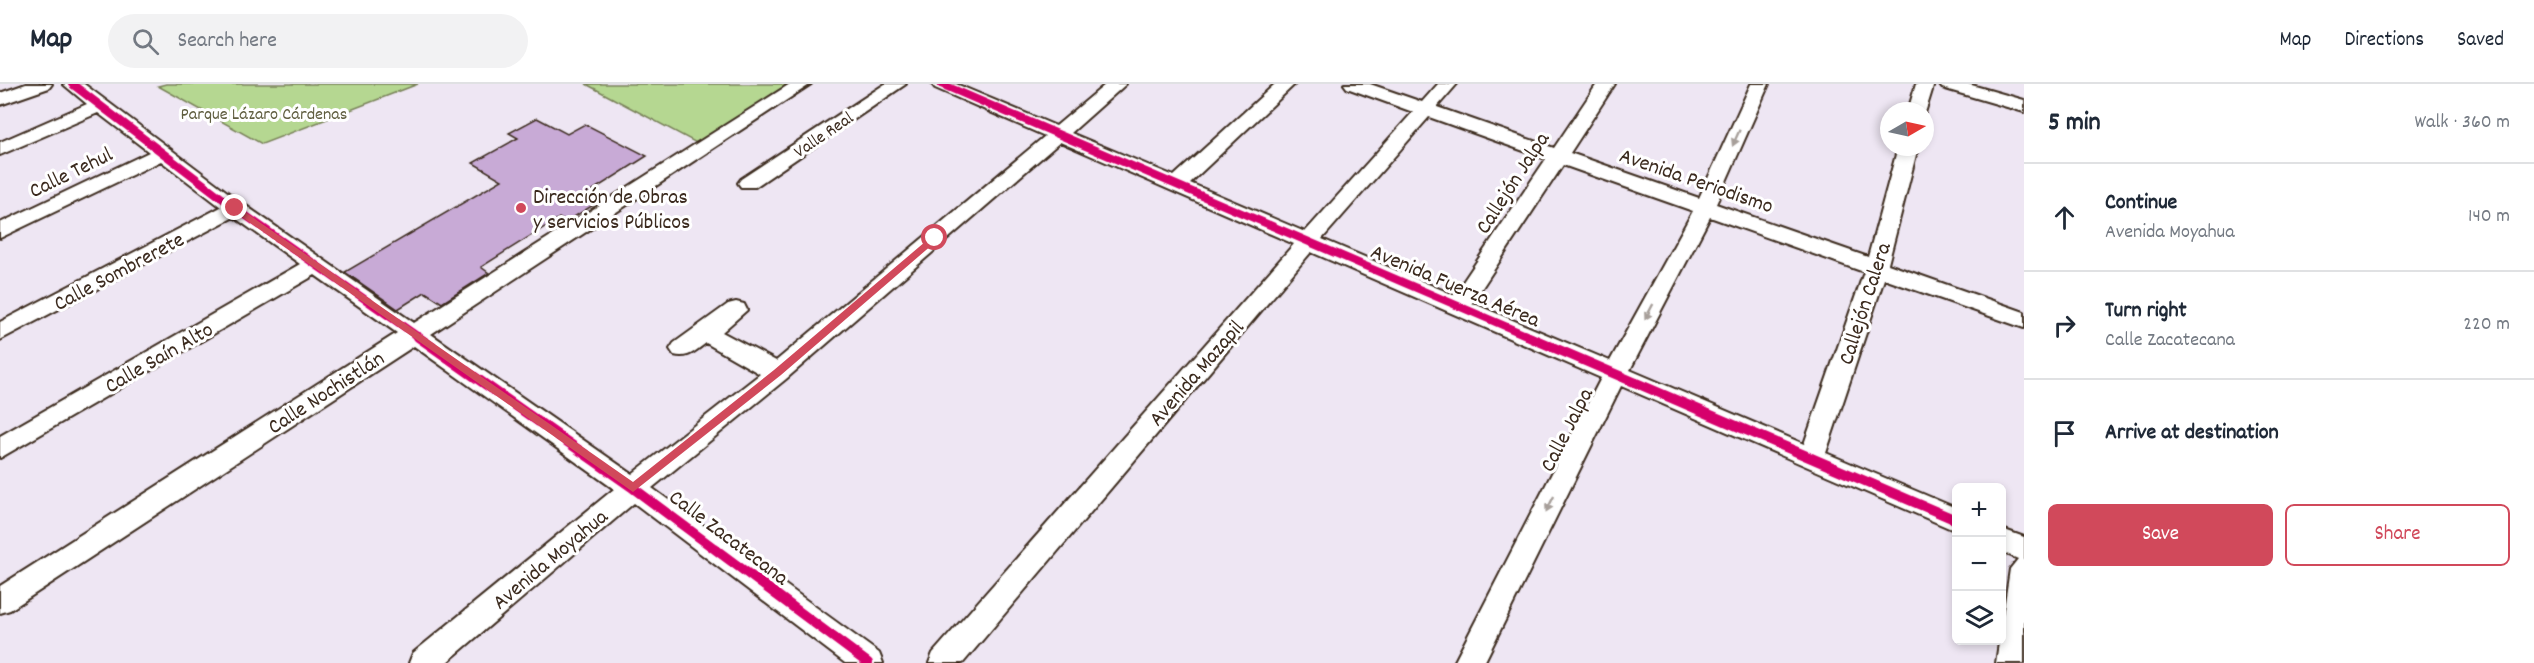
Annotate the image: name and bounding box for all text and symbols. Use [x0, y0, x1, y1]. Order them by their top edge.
search box [108, 14, 528, 68]
text: Map [30, 21, 72, 61]
icon: search [129, 25, 162, 58]
text: Search here [177, 26, 277, 57]
text: Map [2280, 26, 2311, 56]
text: Directions [2344, 26, 2424, 56]
text: Saved [2457, 26, 2504, 56]
north arrow [1880, 102, 1934, 156]
park label: Parque Lázaro Cárdenas [181, 103, 347, 128]
text: 5 min [2048, 105, 2101, 142]
street label: Valle Real [790, 107, 860, 165]
text: Walk · 360 m [2415, 109, 2510, 137]
street label: Callejón Jalpa [1469, 126, 1559, 241]
one-way arrow [1731, 129, 1741, 147]
street label: Calle Tehul [24, 141, 119, 208]
street label: Avenida Periodismo [1615, 141, 1777, 223]
place label: Dirección de Obras y servicios Públicos [533, 183, 690, 239]
text: Continue [2105, 188, 2177, 219]
route end [221, 194, 247, 220]
marker: Dirección de Obras y servicios Públicos [514, 201, 528, 215]
icon: ahead [2048, 201, 2081, 234]
text: 140 m [2468, 203, 2510, 231]
text: Avenida Moyahua [2105, 219, 2235, 247]
route start [921, 224, 947, 250]
street label: Calle Sombrerete [49, 226, 190, 321]
street label: Avenida Fuerza Aérea [1365, 238, 1545, 337]
street label: Callejón Calera [1832, 238, 1901, 369]
text: Turn right [2105, 296, 2187, 327]
one-way arrow [1644, 303, 1654, 320]
icon: right [2048, 309, 2081, 342]
text: 220 m [2463, 311, 2510, 339]
street label: Avenida Mazapil [1143, 314, 1253, 434]
street label: Calle Saín Alto [100, 315, 220, 403]
text: Calle Zacatecana [2105, 327, 2235, 355]
street label: Calle Nochistlán [262, 345, 391, 443]
street label: Calle Jalpa [1534, 383, 1603, 478]
icon: arrive [2048, 417, 2081, 450]
text: Arrive at destination [2105, 418, 2279, 449]
street label: Calle Zacatecana [661, 483, 795, 595]
map controls [1952, 483, 2006, 645]
button: + [1952, 483, 2006, 537]
one-way arrow [1545, 495, 1554, 512]
street label: Avenida Moyahua [487, 503, 616, 618]
button: Save [2048, 504, 2273, 566]
button: Share [2285, 504, 2510, 566]
button: − [1952, 537, 2006, 591]
button: layers [1952, 591, 2006, 645]

